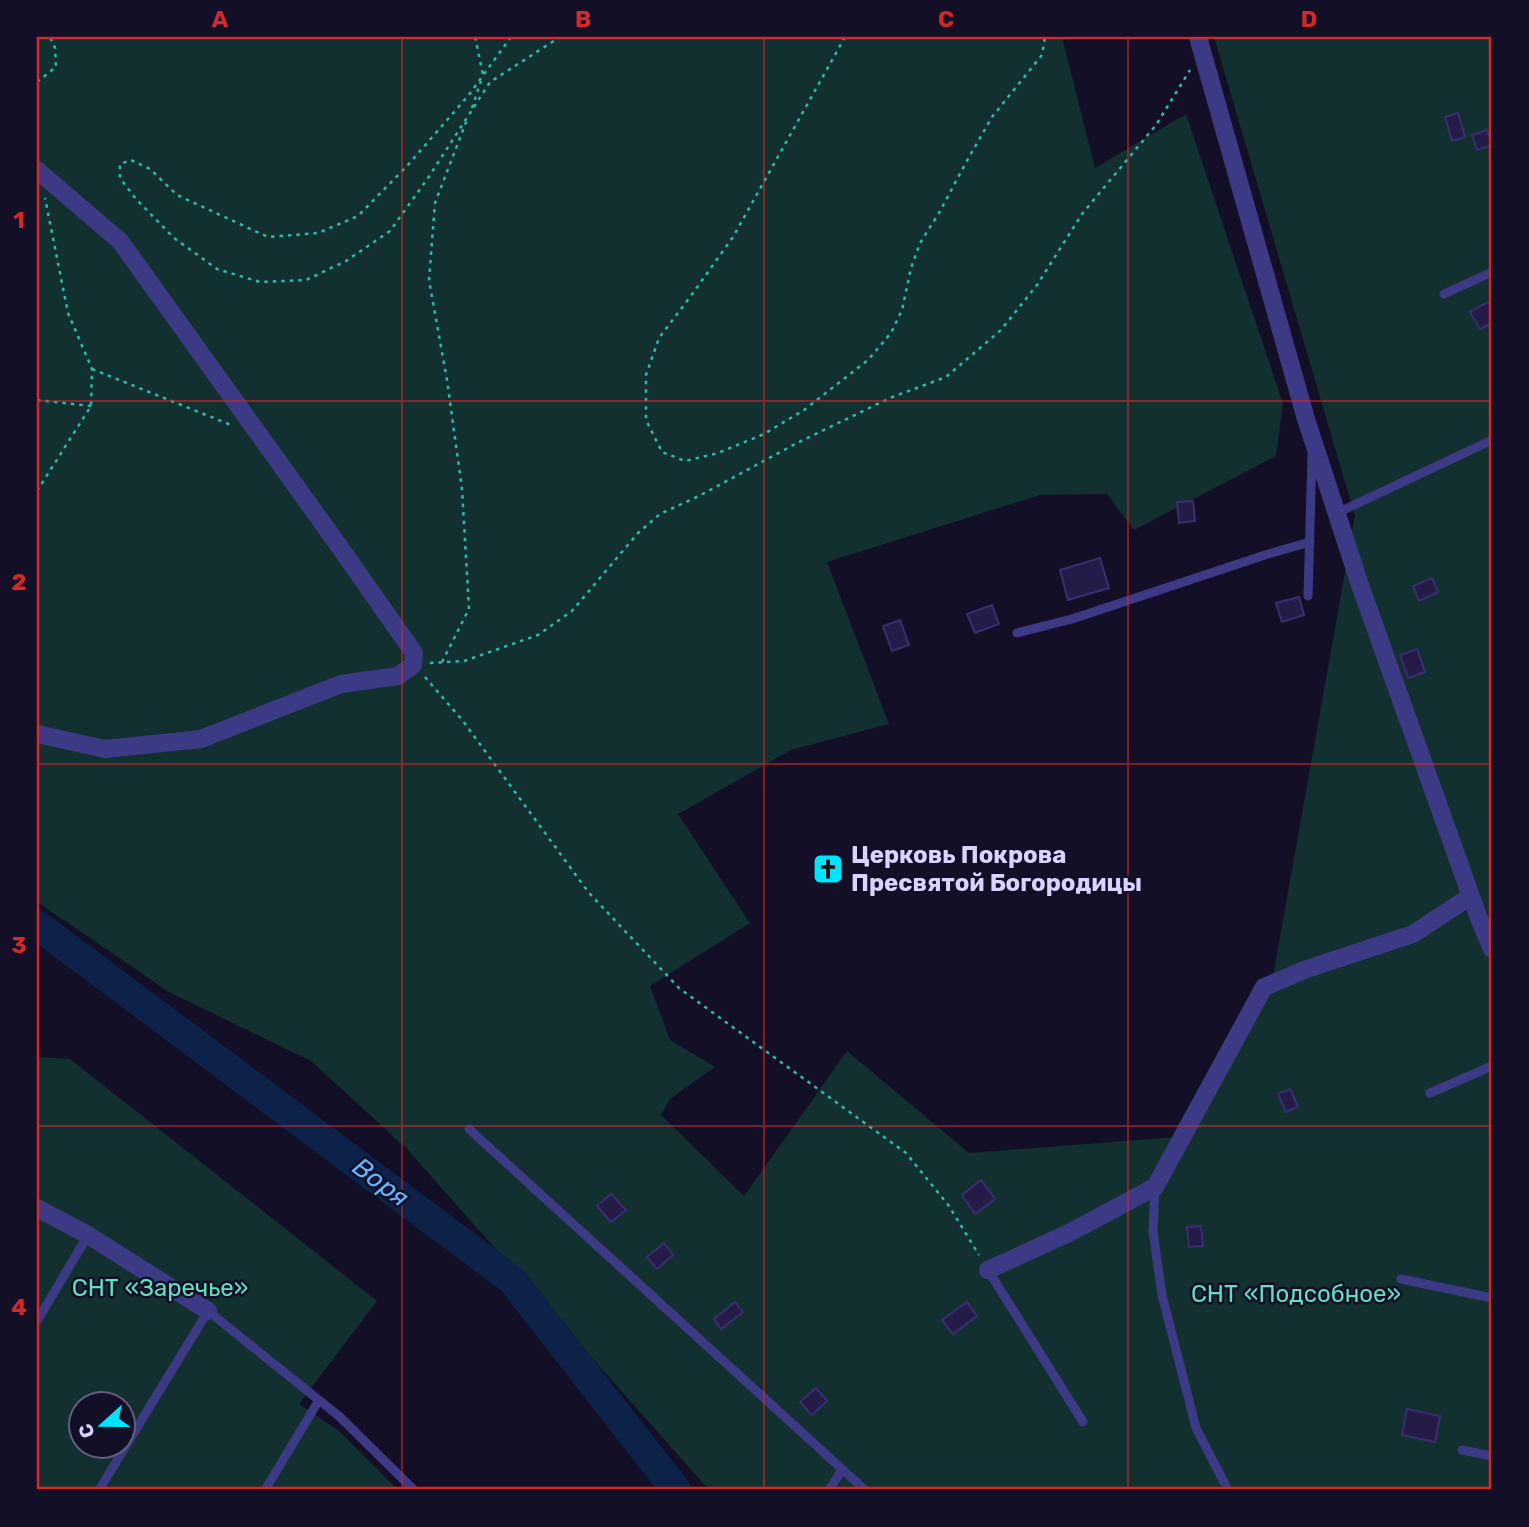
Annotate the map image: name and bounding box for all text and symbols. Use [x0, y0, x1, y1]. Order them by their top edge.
text: A [212, 5, 229, 33]
text: B [575, 5, 591, 33]
text: C [938, 5, 954, 33]
text: D [1301, 5, 1317, 33]
text: 1 [13, 206, 25, 234]
text: 2 [12, 568, 26, 596]
place label: Церковь Покрова Пресвятой Богородицы [851, 841, 1142, 897]
church icon: Церковь Покрова Пресвятой Богородицы [811, 852, 845, 886]
text: 3 [11, 931, 27, 959]
water label: Воря [347, 1151, 415, 1213]
park label: СНТ «Заречье» [72, 1274, 248, 1302]
park label: СНТ «Подсобное» [1191, 1280, 1401, 1308]
text: 4 [11, 1293, 27, 1321]
north arrow [66, 1390, 136, 1460]
text: С [73, 1421, 100, 1441]

